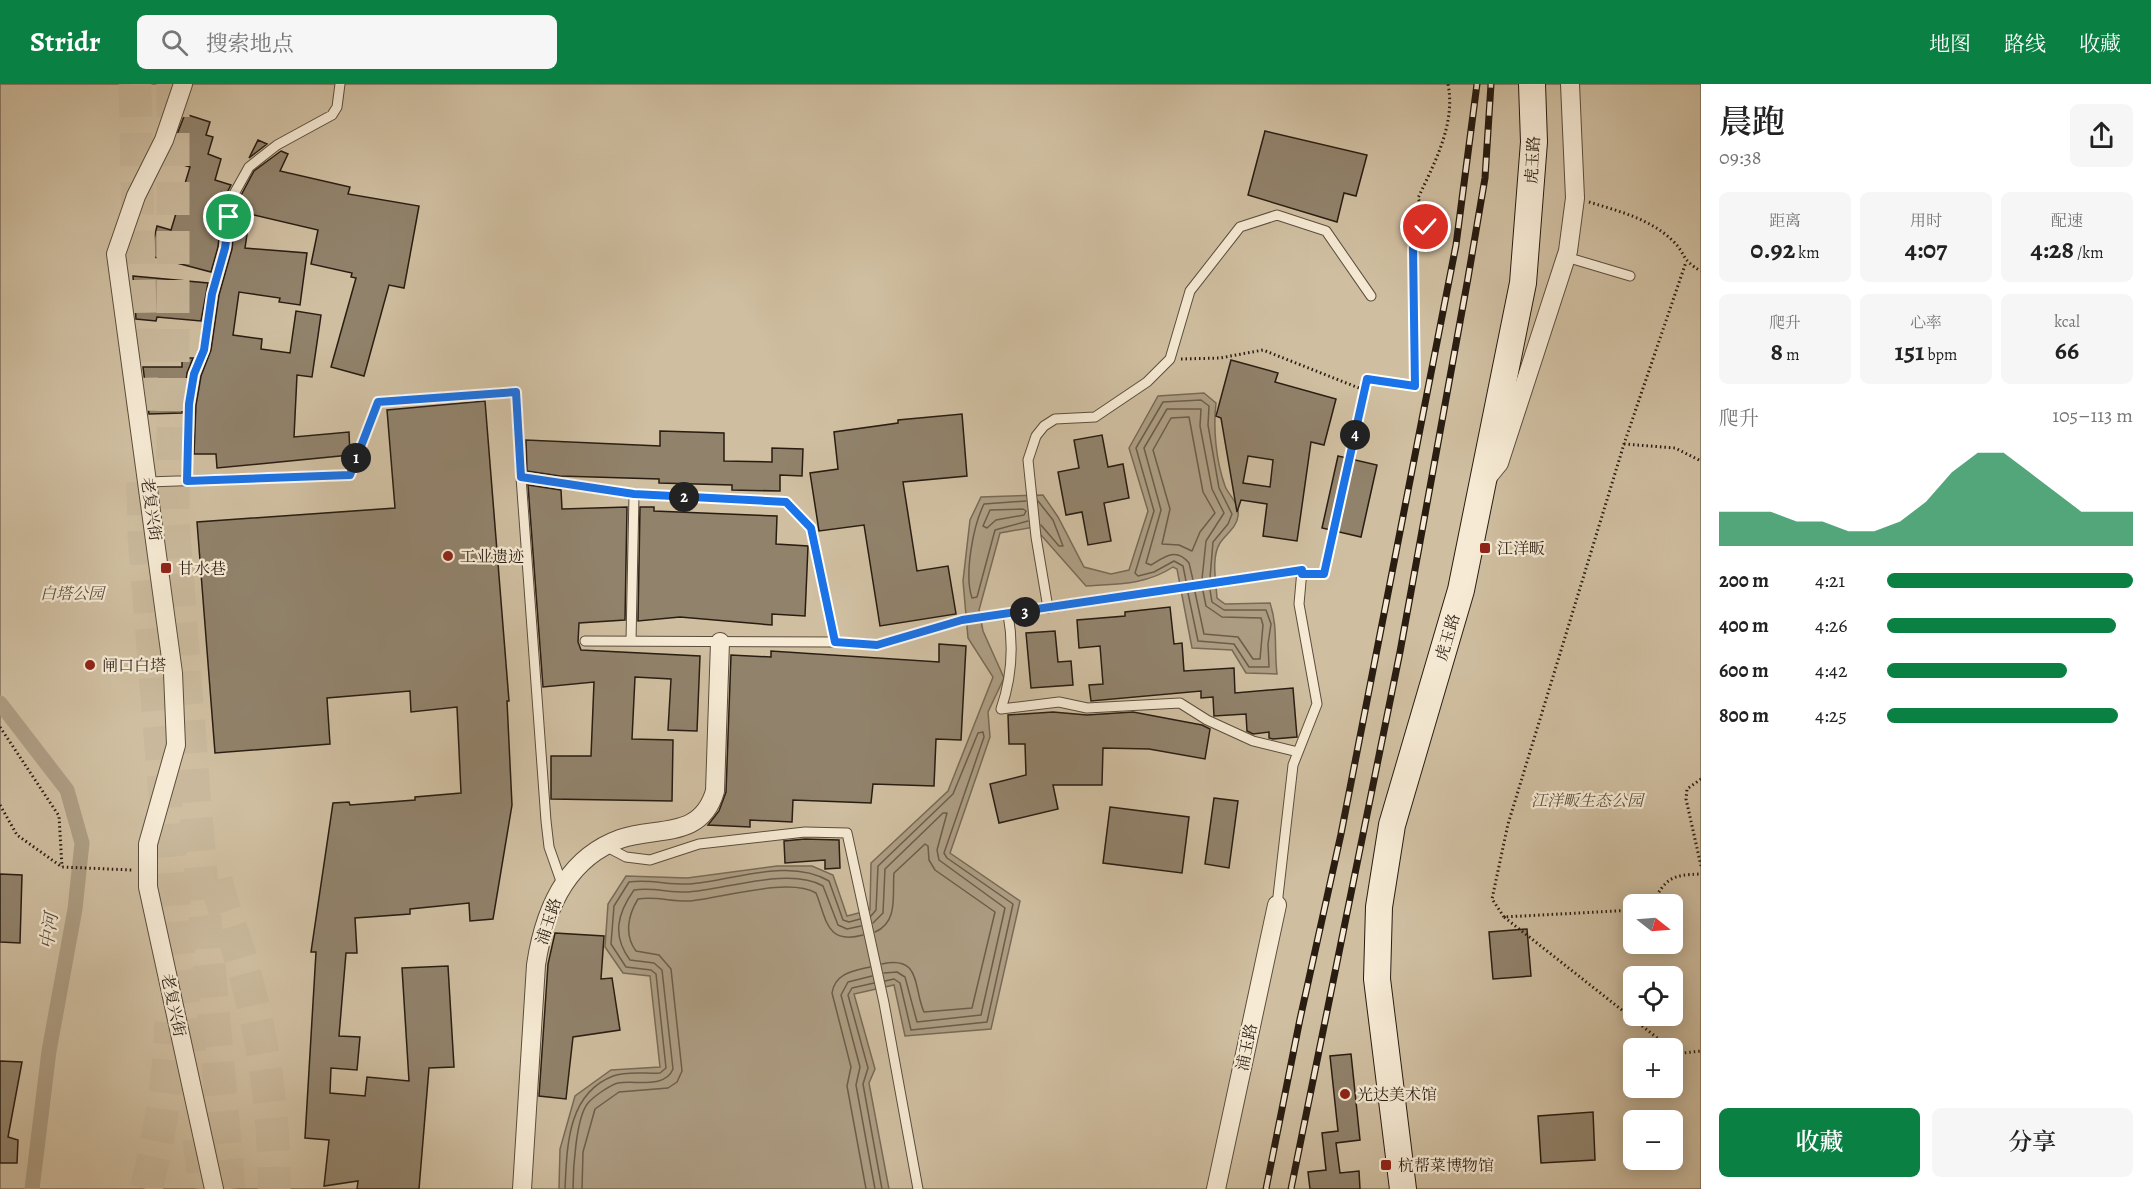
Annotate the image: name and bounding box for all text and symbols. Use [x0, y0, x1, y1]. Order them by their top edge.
search box [137, 15, 557, 69]
text: Stridr [30, 23, 101, 61]
icon: search [158, 26, 191, 59]
text: 搜索地点 [206, 29, 294, 59]
text: 地图 [1929, 30, 1971, 58]
text: 路线 [2004, 30, 2046, 58]
text: 收藏 [2079, 30, 2121, 58]
text: 晨跑 [1719, 99, 1785, 144]
button: share [2070, 104, 2133, 167]
street label: 虎玉路 [1521, 136, 1545, 185]
text: 09:38 [1719, 144, 1762, 171]
pin [203, 191, 254, 242]
icon: arrive [212, 200, 245, 233]
pin [1400, 201, 1451, 252]
icon: check [1409, 210, 1442, 243]
text: 距离 [1769, 210, 1801, 232]
text: 用时 [1910, 210, 1942, 232]
text: 配速 [2051, 210, 2083, 232]
text: 0.92 [1750, 232, 1795, 267]
text: 4:07 [1905, 232, 1947, 267]
text: 4:28 [2030, 232, 2074, 267]
text: km [1795, 242, 1820, 264]
text: /km [2074, 242, 2104, 264]
text: kcal [2054, 311, 2080, 333]
text: 爬升 [1769, 312, 1801, 334]
text: 心率 [1910, 312, 1942, 334]
text: 66 [2055, 333, 2079, 368]
text: 8 [1771, 334, 1783, 369]
text: 151 [1895, 334, 1924, 369]
text: m [1783, 344, 1799, 366]
text: bpm [1924, 344, 1957, 366]
text: 105–113 m [2052, 402, 2133, 429]
text: 爬升 [1719, 405, 1759, 432]
pin: 4 [1340, 420, 1370, 450]
text: 4 [1351, 424, 1359, 446]
pin: 1 [341, 443, 371, 473]
text: 1 [353, 447, 359, 469]
street label: 老复兴街 [136, 476, 166, 542]
pin: 2 [669, 482, 699, 512]
text: 2 [680, 486, 688, 508]
place label: 江洋畈 [1497, 538, 1545, 560]
marker: 江洋畈 [1478, 541, 1492, 555]
place label: 工业遗迹 [460, 546, 524, 568]
marker: 工业遗迹 [441, 549, 455, 563]
place label: 甘水巷 [178, 558, 226, 580]
marker: 甘水巷 [159, 561, 173, 575]
text: 200 m [1719, 567, 1769, 594]
text: 4:21 [1815, 567, 1845, 594]
park label: 白塔公园 [40, 583, 107, 605]
pin: 3 [1010, 597, 1040, 627]
text: 3 [1022, 601, 1028, 623]
street label: 虎玉路 [1430, 611, 1465, 663]
text: 400 m [1719, 612, 1769, 639]
text: 4:26 [1815, 612, 1848, 639]
place label: 闸口白塔 [102, 655, 166, 677]
text: 600 m [1719, 657, 1769, 684]
text: 4:42 [1815, 657, 1847, 684]
marker: 闸口白塔 [83, 658, 97, 672]
text: 800 m [1719, 702, 1769, 729]
text: 4:25 [1815, 702, 1847, 729]
park label: 江洋畈生态公园 [1531, 790, 1646, 812]
north arrow [1623, 894, 1683, 954]
map controls [1623, 894, 1683, 1170]
street label: 浦玉路 [531, 895, 567, 948]
water label: 中河 [35, 909, 64, 950]
button: locate [1623, 966, 1683, 1026]
street label: 老复兴街 [156, 972, 190, 1039]
street label: 浦玉路 [1231, 1021, 1263, 1073]
button: + [1623, 1038, 1683, 1098]
place label: 光达美术馆 [1357, 1084, 1437, 1106]
marker: 光达美术馆 [1338, 1087, 1352, 1101]
button: 收藏 [1719, 1108, 1920, 1177]
button: 分享 [1932, 1108, 2133, 1177]
button: − [1623, 1110, 1683, 1170]
place label: 杭帮菜博物馆 [1398, 1155, 1494, 1177]
marker: 杭帮菜博物馆 [1379, 1158, 1393, 1172]

